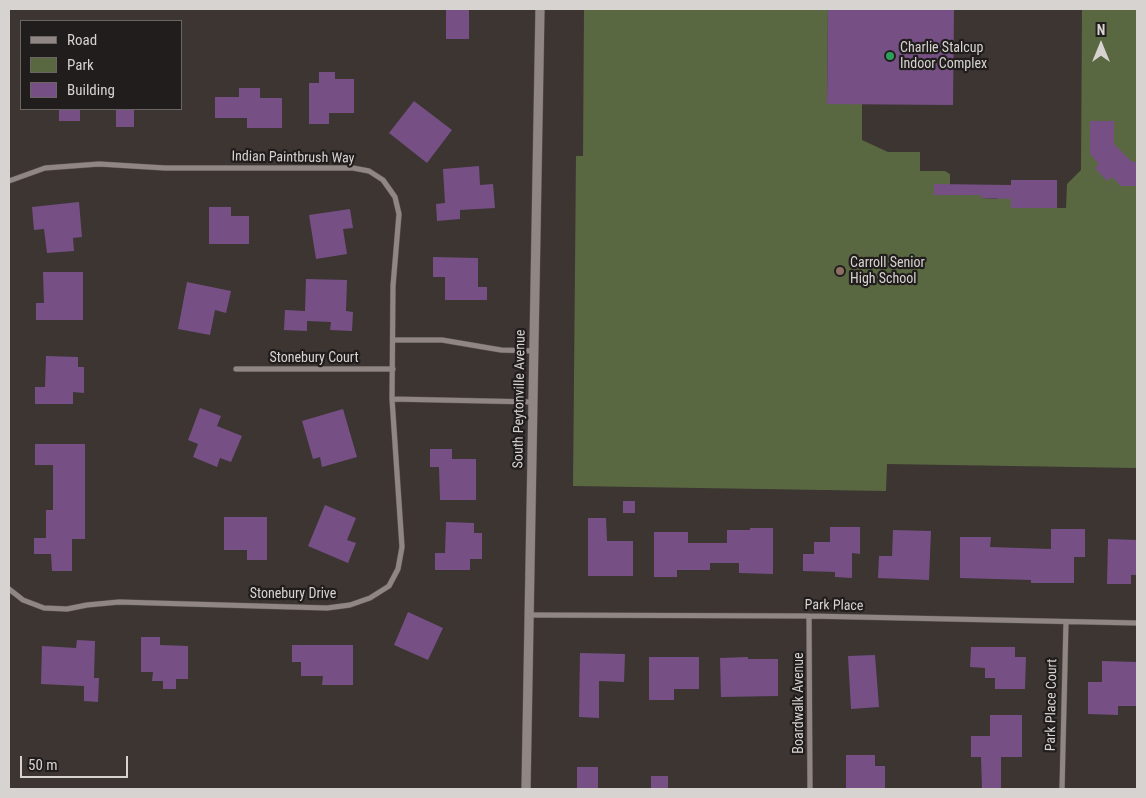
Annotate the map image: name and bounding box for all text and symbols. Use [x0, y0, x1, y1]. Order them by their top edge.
legend [20, 20, 182, 110]
north arrow [1076, 20, 1126, 70]
text: N [1097, 22, 1105, 38]
text: Road [67, 31, 97, 49]
place label: Charlie Stalcup Indoor Complex [900, 40, 987, 72]
marker: Charlie Stalcup Indoor Complex [884, 50, 896, 62]
text: Park [67, 56, 94, 74]
text: Building [67, 81, 115, 99]
street label: Indian Paintbrush Way [231, 149, 355, 167]
place label: Carroll Senior High School [850, 255, 925, 288]
marker: Carroll Senior High School [834, 265, 846, 277]
street label: South Peytonville Avenue [510, 330, 530, 468]
street label: Stonebury Court [269, 350, 359, 366]
street label: Stonebury Drive [250, 586, 336, 602]
street label: Park Place [804, 597, 864, 615]
street label: Boardwalk Avenue [791, 652, 807, 754]
street label: Park Place Court [1043, 659, 1061, 751]
scale bar [22, 746, 130, 778]
text: 50 m [28, 756, 58, 774]

